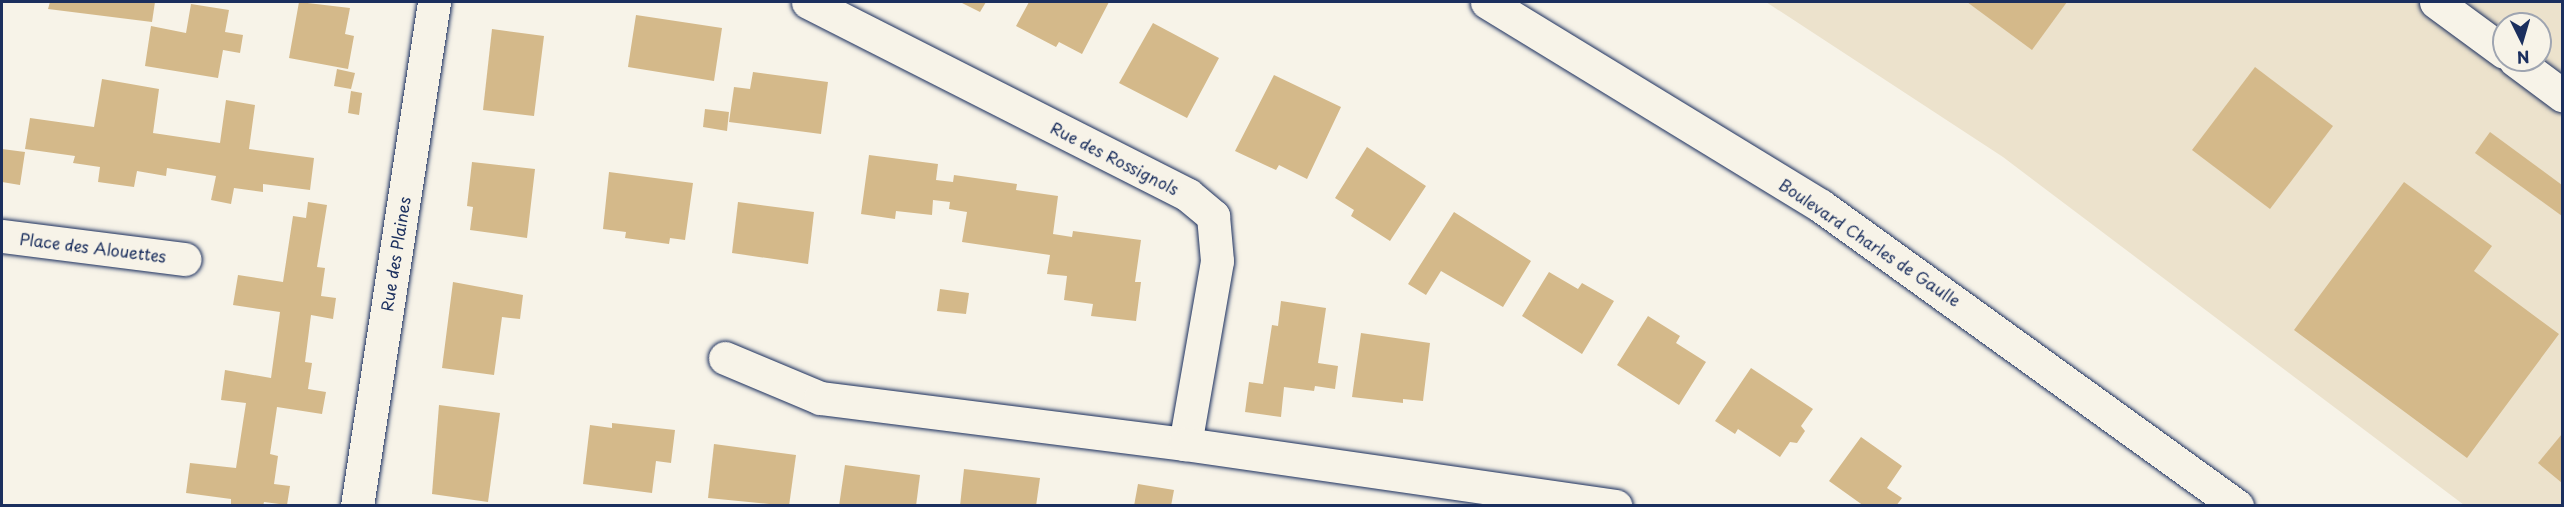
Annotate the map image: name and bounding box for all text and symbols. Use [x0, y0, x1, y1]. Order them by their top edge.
north arrow [2492, 12, 2552, 72]
text: N [2516, 45, 2531, 70]
street label: Rue des Rossignols [1046, 117, 1184, 199]
street label: Boulevard Charles de Gaulle [1774, 173, 1966, 311]
street label: Rue des Plaines [376, 194, 414, 314]
street label: Place des Alouettes [18, 228, 168, 266]

